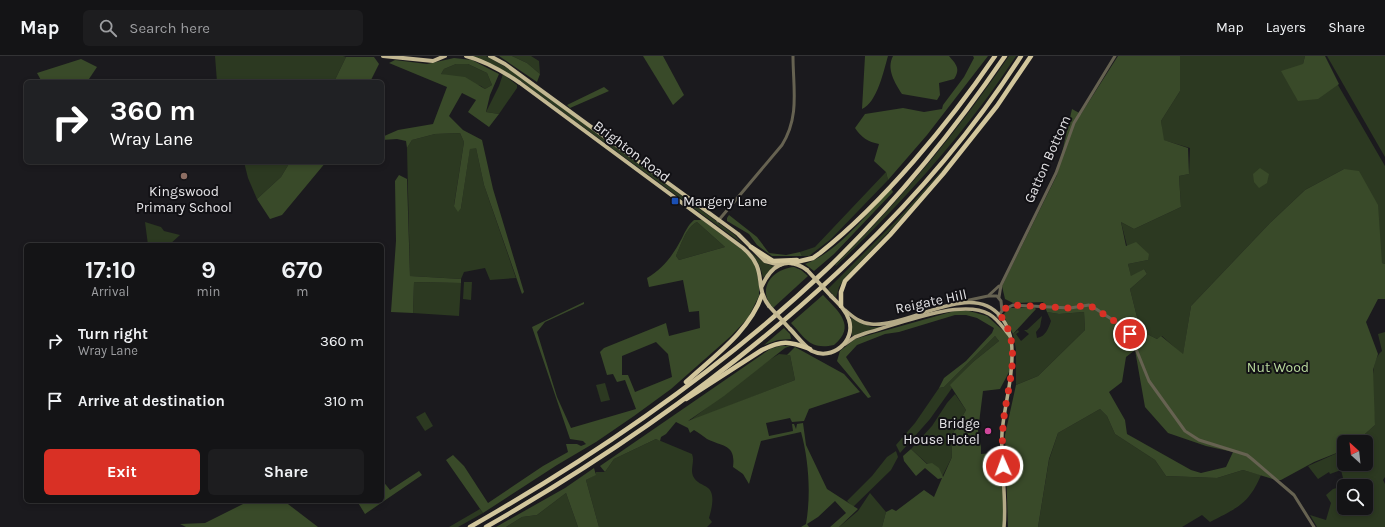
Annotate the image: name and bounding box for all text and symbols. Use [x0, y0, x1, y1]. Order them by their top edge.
search box [83, 10, 363, 46]
text: Map [20, 17, 59, 39]
icon: search [97, 17, 119, 39]
text: Search here [129, 19, 210, 37]
text: Map [1216, 19, 1244, 36]
text: Layers [1266, 19, 1306, 36]
text: Share [1328, 19, 1365, 36]
text: 360 m [110, 94, 196, 127]
icon: right [44, 96, 96, 148]
street label: Gatton Bottom [1021, 113, 1074, 206]
street label: Brighton Road [590, 117, 673, 186]
text: Wray Lane [110, 128, 193, 150]
marker: Kingswood Primary School [179, 171, 189, 181]
place label: Kingswood Primary School [136, 183, 232, 216]
place label: Margery Lane [683, 193, 767, 210]
marker: Margery Lane [670, 196, 680, 206]
text: 17:10 [85, 256, 136, 284]
text: 9 [201, 256, 216, 284]
text: 670 [281, 256, 323, 284]
text: Arrival [91, 284, 129, 299]
text: min [197, 284, 220, 299]
text: m [296, 284, 308, 299]
street label: Reigate Hill [894, 286, 968, 317]
pin [1113, 317, 1147, 351]
icon: arrive [1119, 323, 1141, 345]
text: Turn right [78, 325, 148, 343]
icon: right [44, 330, 66, 352]
text: 360 m [320, 332, 364, 350]
text: Wray Lane [78, 343, 138, 358]
park label: Nut Wood [1247, 359, 1309, 376]
icon: arrive [44, 390, 66, 412]
text: Arrive at destination [78, 392, 225, 410]
text: 310 m [324, 392, 364, 410]
place label: Bridge House Hotel [903, 415, 980, 448]
marker: Bridge House Hotel [983, 426, 993, 436]
north arrow [1337, 435, 1373, 471]
map controls [1337, 435, 1373, 515]
position arrow [982, 445, 1024, 487]
button: Exit [44, 449, 200, 495]
button: Share [208, 449, 364, 495]
button: search [1337, 479, 1373, 515]

